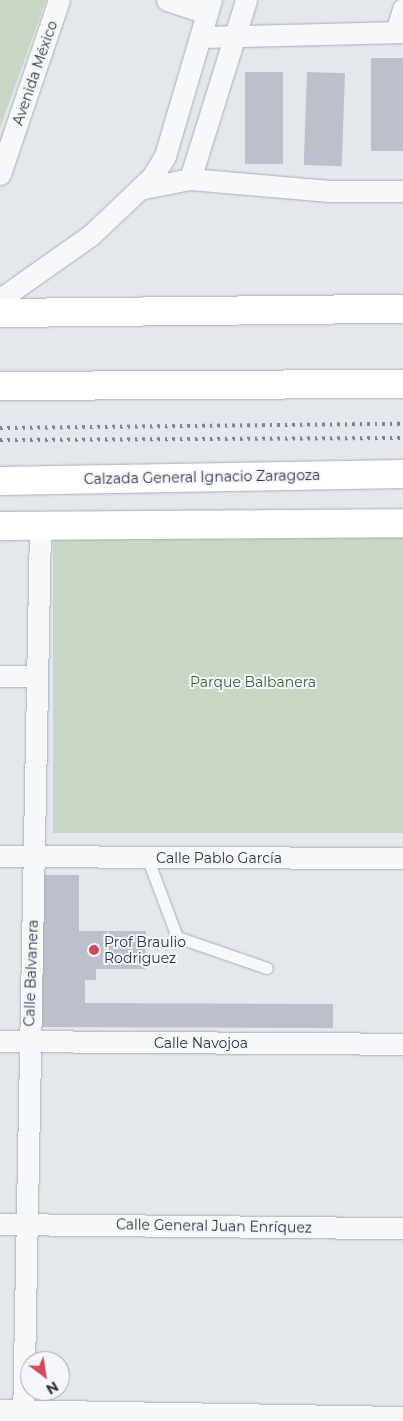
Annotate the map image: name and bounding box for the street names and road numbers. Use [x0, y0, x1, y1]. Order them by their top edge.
street label: Avenida México [9, 18, 61, 128]
street label: Calzada General Ignacio Zaragoza [84, 467, 320, 487]
street label: Calle Pablo García [156, 850, 282, 866]
street label: Calle Balvanera [21, 919, 41, 1027]
street label: Calle Navojoa [154, 1035, 248, 1051]
street label: Calle General Juan Enríquez [116, 1216, 312, 1236]

